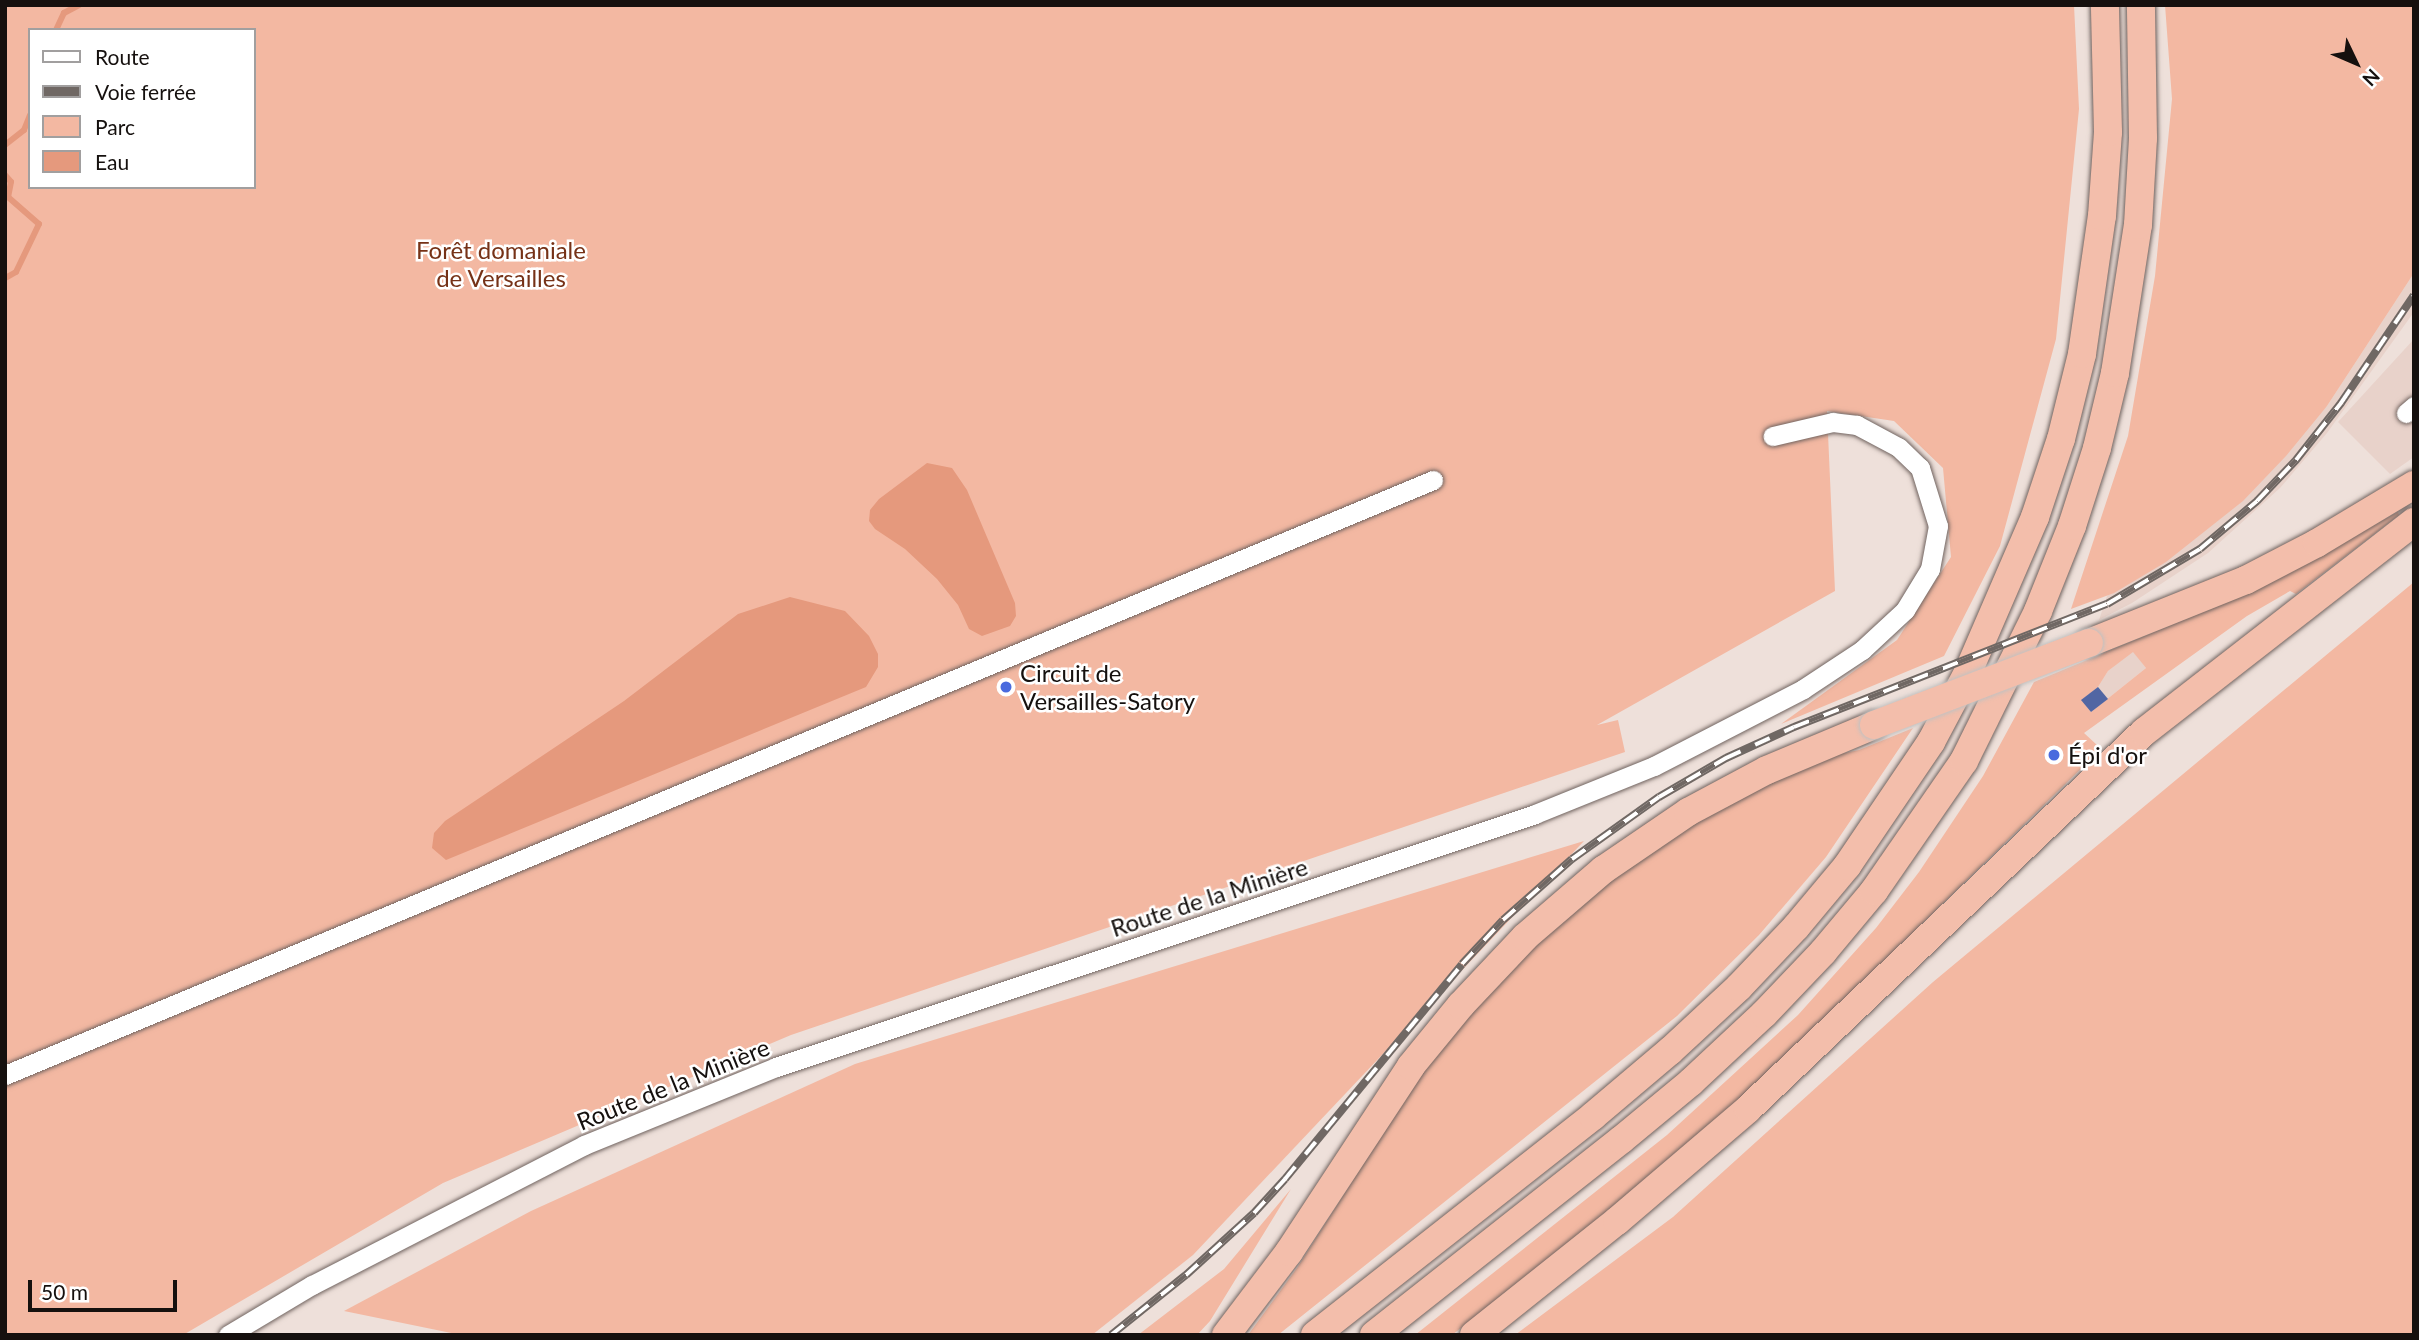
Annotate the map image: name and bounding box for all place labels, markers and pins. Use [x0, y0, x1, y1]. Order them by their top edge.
place label: Circuit de Versailles-Satory [1020, 659, 1195, 715]
marker: Circuit de Versailles-Satory [998, 679, 1014, 695]
place label: Épi d'or [2068, 741, 2147, 769]
marker: Épi d'or [2046, 747, 2062, 763]

